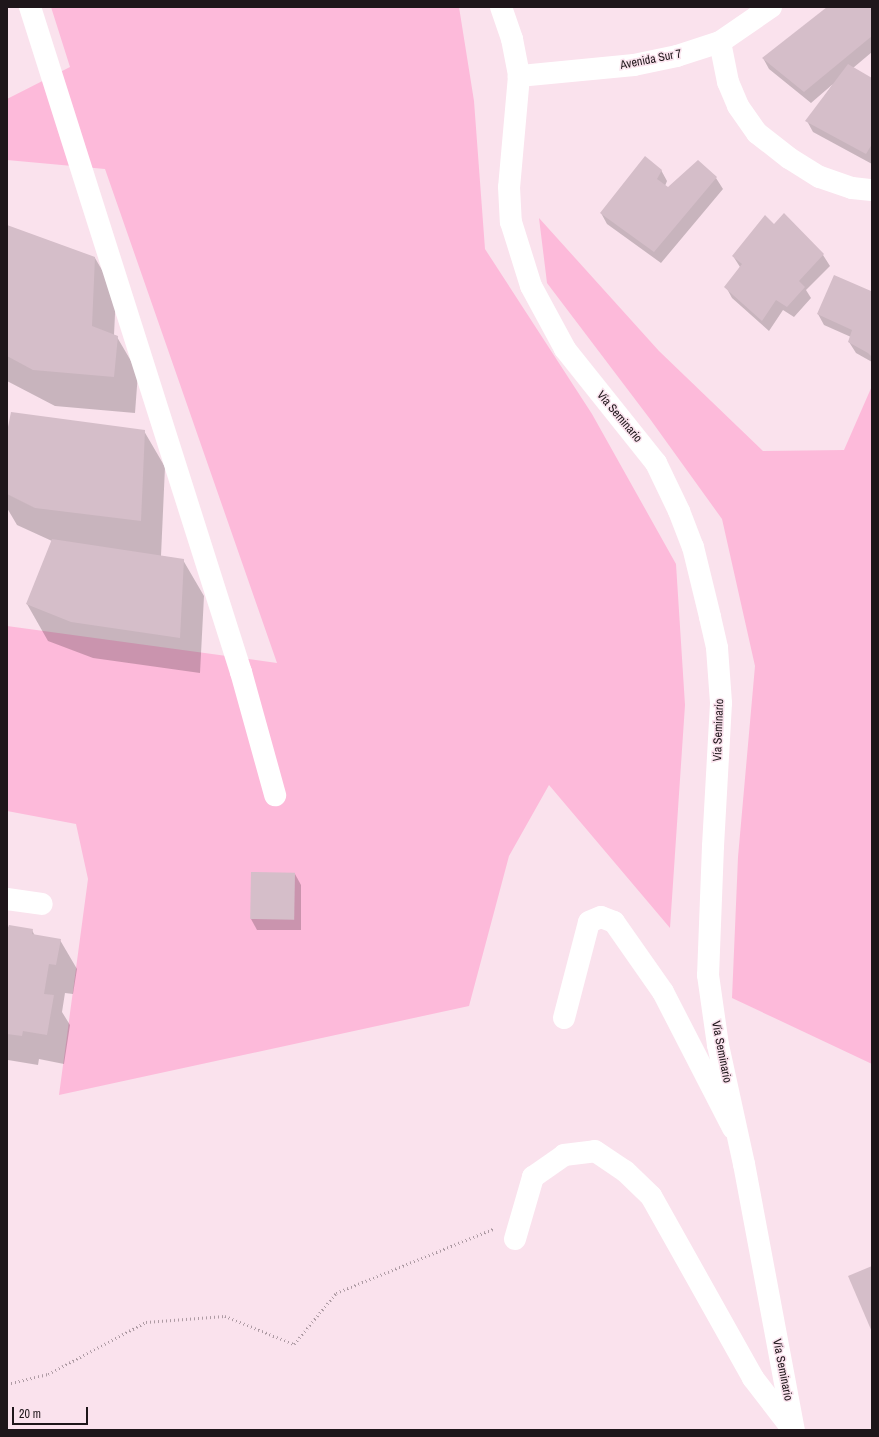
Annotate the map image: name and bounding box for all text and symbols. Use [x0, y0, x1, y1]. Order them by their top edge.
street label: Avenida Sur 7 [619, 47, 683, 73]
street label: Vía Seminario [593, 388, 645, 446]
street label: Vía Seminario [711, 698, 727, 762]
street label: Vía Seminario [708, 1020, 734, 1084]
street label: Vía Seminario [769, 1338, 795, 1402]
scale bar [14, 1399, 90, 1425]
text: 20 m [19, 1406, 41, 1422]

